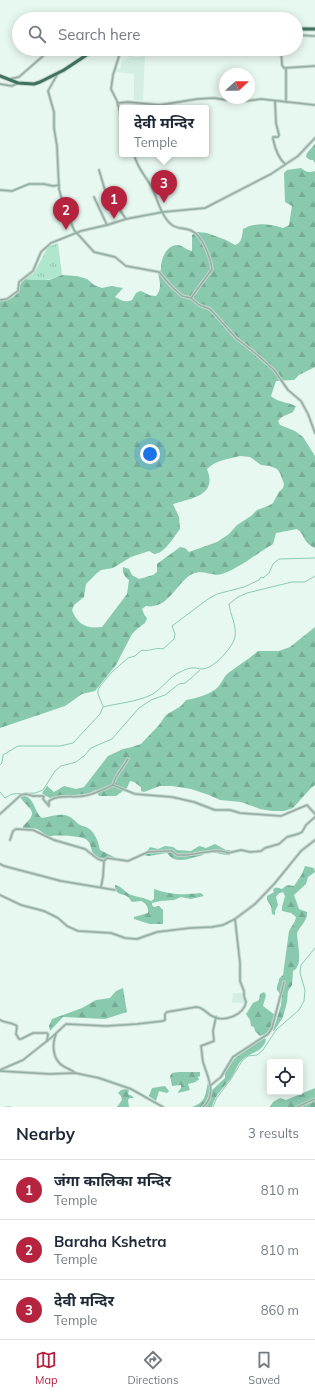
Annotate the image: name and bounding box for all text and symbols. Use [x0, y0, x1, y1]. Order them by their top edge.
search box [12, 12, 303, 56]
icon: search [26, 23, 48, 45]
text: Search here [58, 25, 140, 44]
north arrow [219, 68, 255, 104]
popup [119, 105, 209, 157]
text: देवी मन्दिर [134, 113, 194, 132]
text: Temple [134, 134, 177, 150]
pin: 3 [151, 170, 177, 203]
pin: 1 [101, 186, 127, 219]
pin: 2 [53, 197, 79, 230]
your location [140, 444, 160, 464]
map controls [267, 1059, 303, 1095]
button: locate [267, 1059, 303, 1095]
text: Nearby [16, 1123, 75, 1144]
text: 3 results [248, 1125, 299, 1141]
text: जंगा कालिका मन्दिर [54, 1171, 171, 1190]
text: 1 [25, 1182, 33, 1198]
text: 810 m [261, 1182, 299, 1198]
text: Temple [54, 1192, 97, 1208]
text: Baraha Kshetra [54, 1232, 167, 1251]
text: 2 [25, 1242, 33, 1258]
text: 810 m [261, 1242, 299, 1258]
text: Temple [54, 1251, 97, 1267]
text: देवी मन्दिर [54, 1291, 114, 1310]
text: 3 [25, 1302, 33, 1318]
text: 860 m [261, 1302, 299, 1318]
text: Temple [54, 1312, 97, 1328]
tab: Map [35, 1349, 58, 1387]
tab: Directions [128, 1349, 178, 1387]
tab: Saved [248, 1349, 280, 1387]

